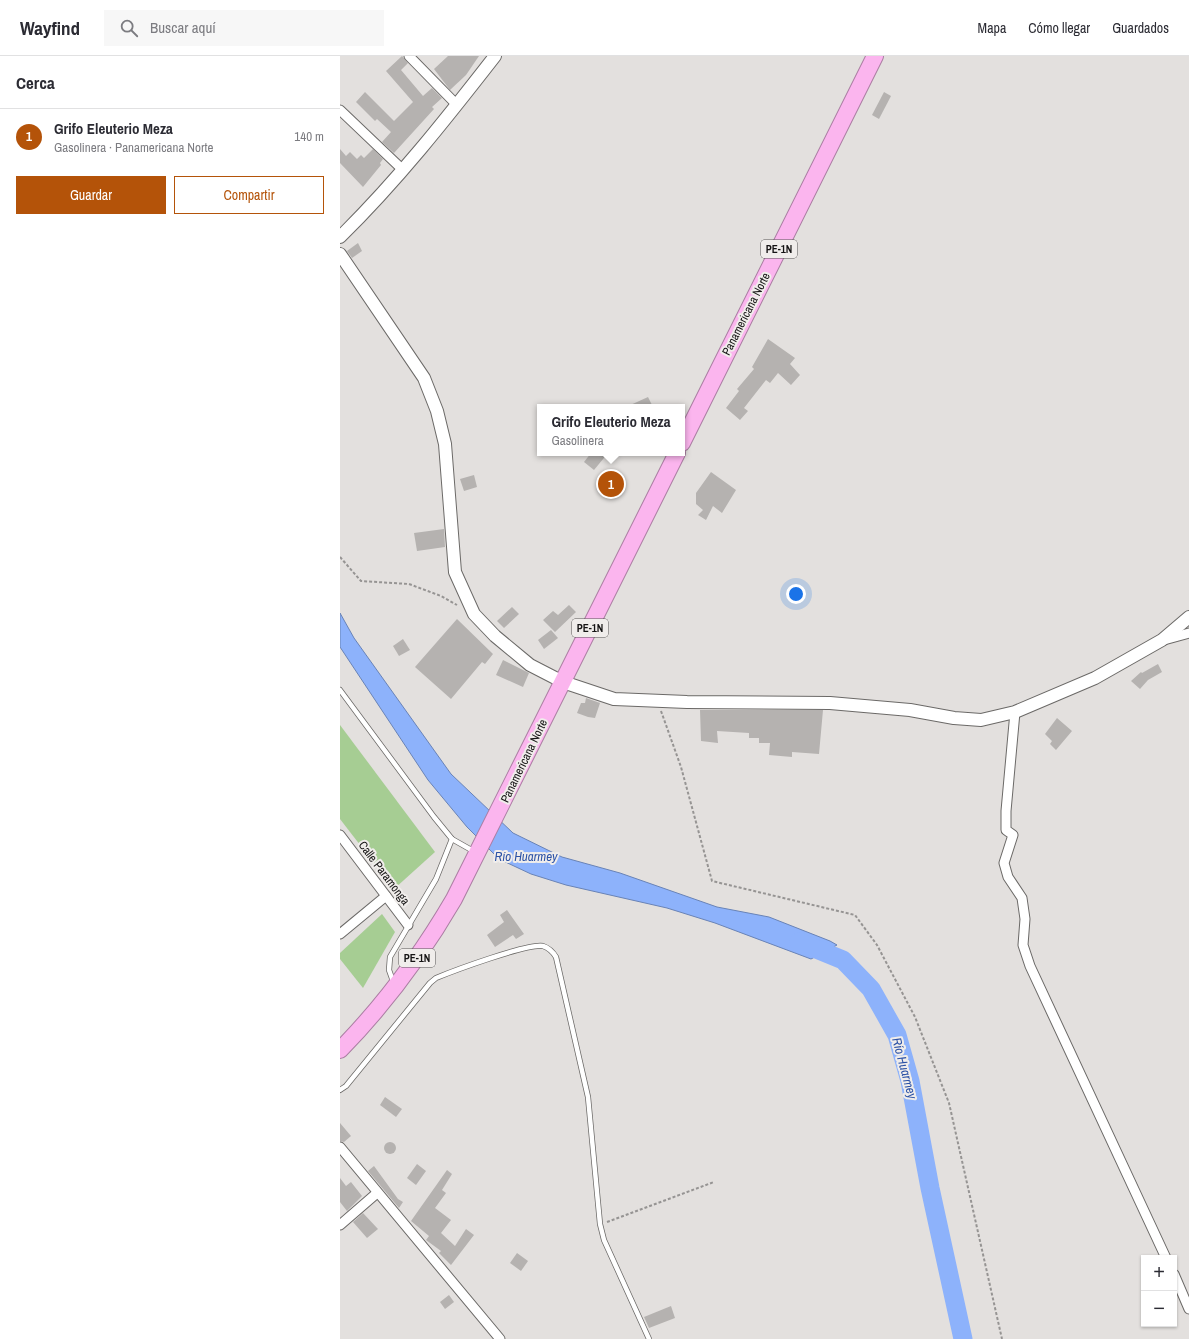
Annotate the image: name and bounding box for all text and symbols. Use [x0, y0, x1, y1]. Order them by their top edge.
search box [104, 10, 384, 46]
text: Wayfind [20, 15, 80, 41]
icon: search [118, 17, 140, 39]
text: Buscar aquí [150, 17, 216, 38]
text: Mapa [978, 19, 1006, 37]
text: Cómo llegar [1028, 19, 1090, 37]
text: Guardados [1112, 19, 1169, 37]
text: Cerca [16, 71, 55, 94]
text: Grifo Eleuterio Meza [54, 118, 173, 139]
text: 1 [26, 128, 32, 145]
text: 140 m [294, 128, 324, 145]
text: Gasolinera · Panamericana Norte [54, 139, 213, 156]
button: Guardar [16, 176, 166, 214]
button: Compartir [174, 176, 324, 214]
road number: PE-1N [761, 240, 797, 258]
street label: Panamericana Norte [718, 270, 774, 358]
popup [537, 404, 685, 456]
text: Grifo Eleuterio Meza [552, 411, 670, 432]
text: Gasolinera [552, 432, 604, 449]
pin: 1 [598, 469, 624, 499]
your location [786, 584, 806, 604]
road number: PE-1N [572, 619, 608, 637]
street label: Panamericana Norte [497, 717, 551, 805]
street label: Calle Paramonga [355, 838, 414, 909]
water label: Río Huarmey [495, 848, 558, 865]
road number: PE-1N [399, 949, 435, 967]
water label: Río Huarmey [888, 1036, 921, 1101]
map controls [1141, 1255, 1177, 1327]
button: + [1141, 1255, 1177, 1291]
button: − [1141, 1291, 1177, 1327]

